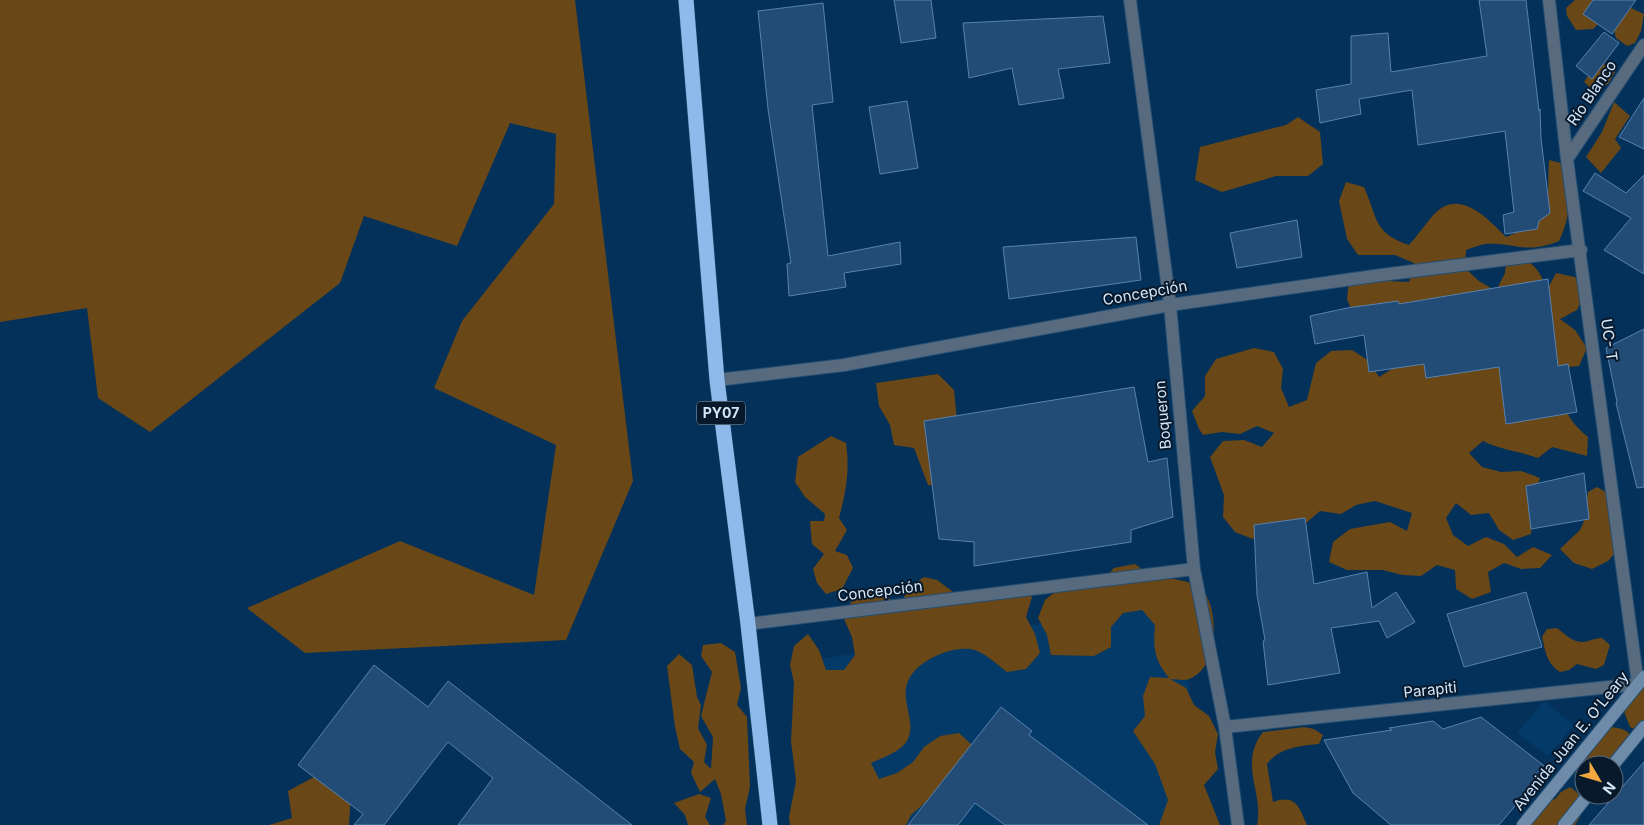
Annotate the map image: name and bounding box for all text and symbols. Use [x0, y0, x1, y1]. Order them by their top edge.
street label: Río Blanco [1563, 56, 1620, 129]
street label: Concepción [1101, 276, 1189, 309]
street label: UC- T [1597, 317, 1622, 363]
street label: Boqueron [1150, 380, 1175, 450]
road number: PY07 [697, 402, 745, 424]
street label: Concepción [836, 576, 923, 605]
street label: Avenida Juan E. O'Leary [1509, 667, 1633, 814]
street label: Parapiti [1402, 677, 1458, 702]
north arrow [1574, 755, 1624, 805]
text: N [1600, 779, 1620, 798]

